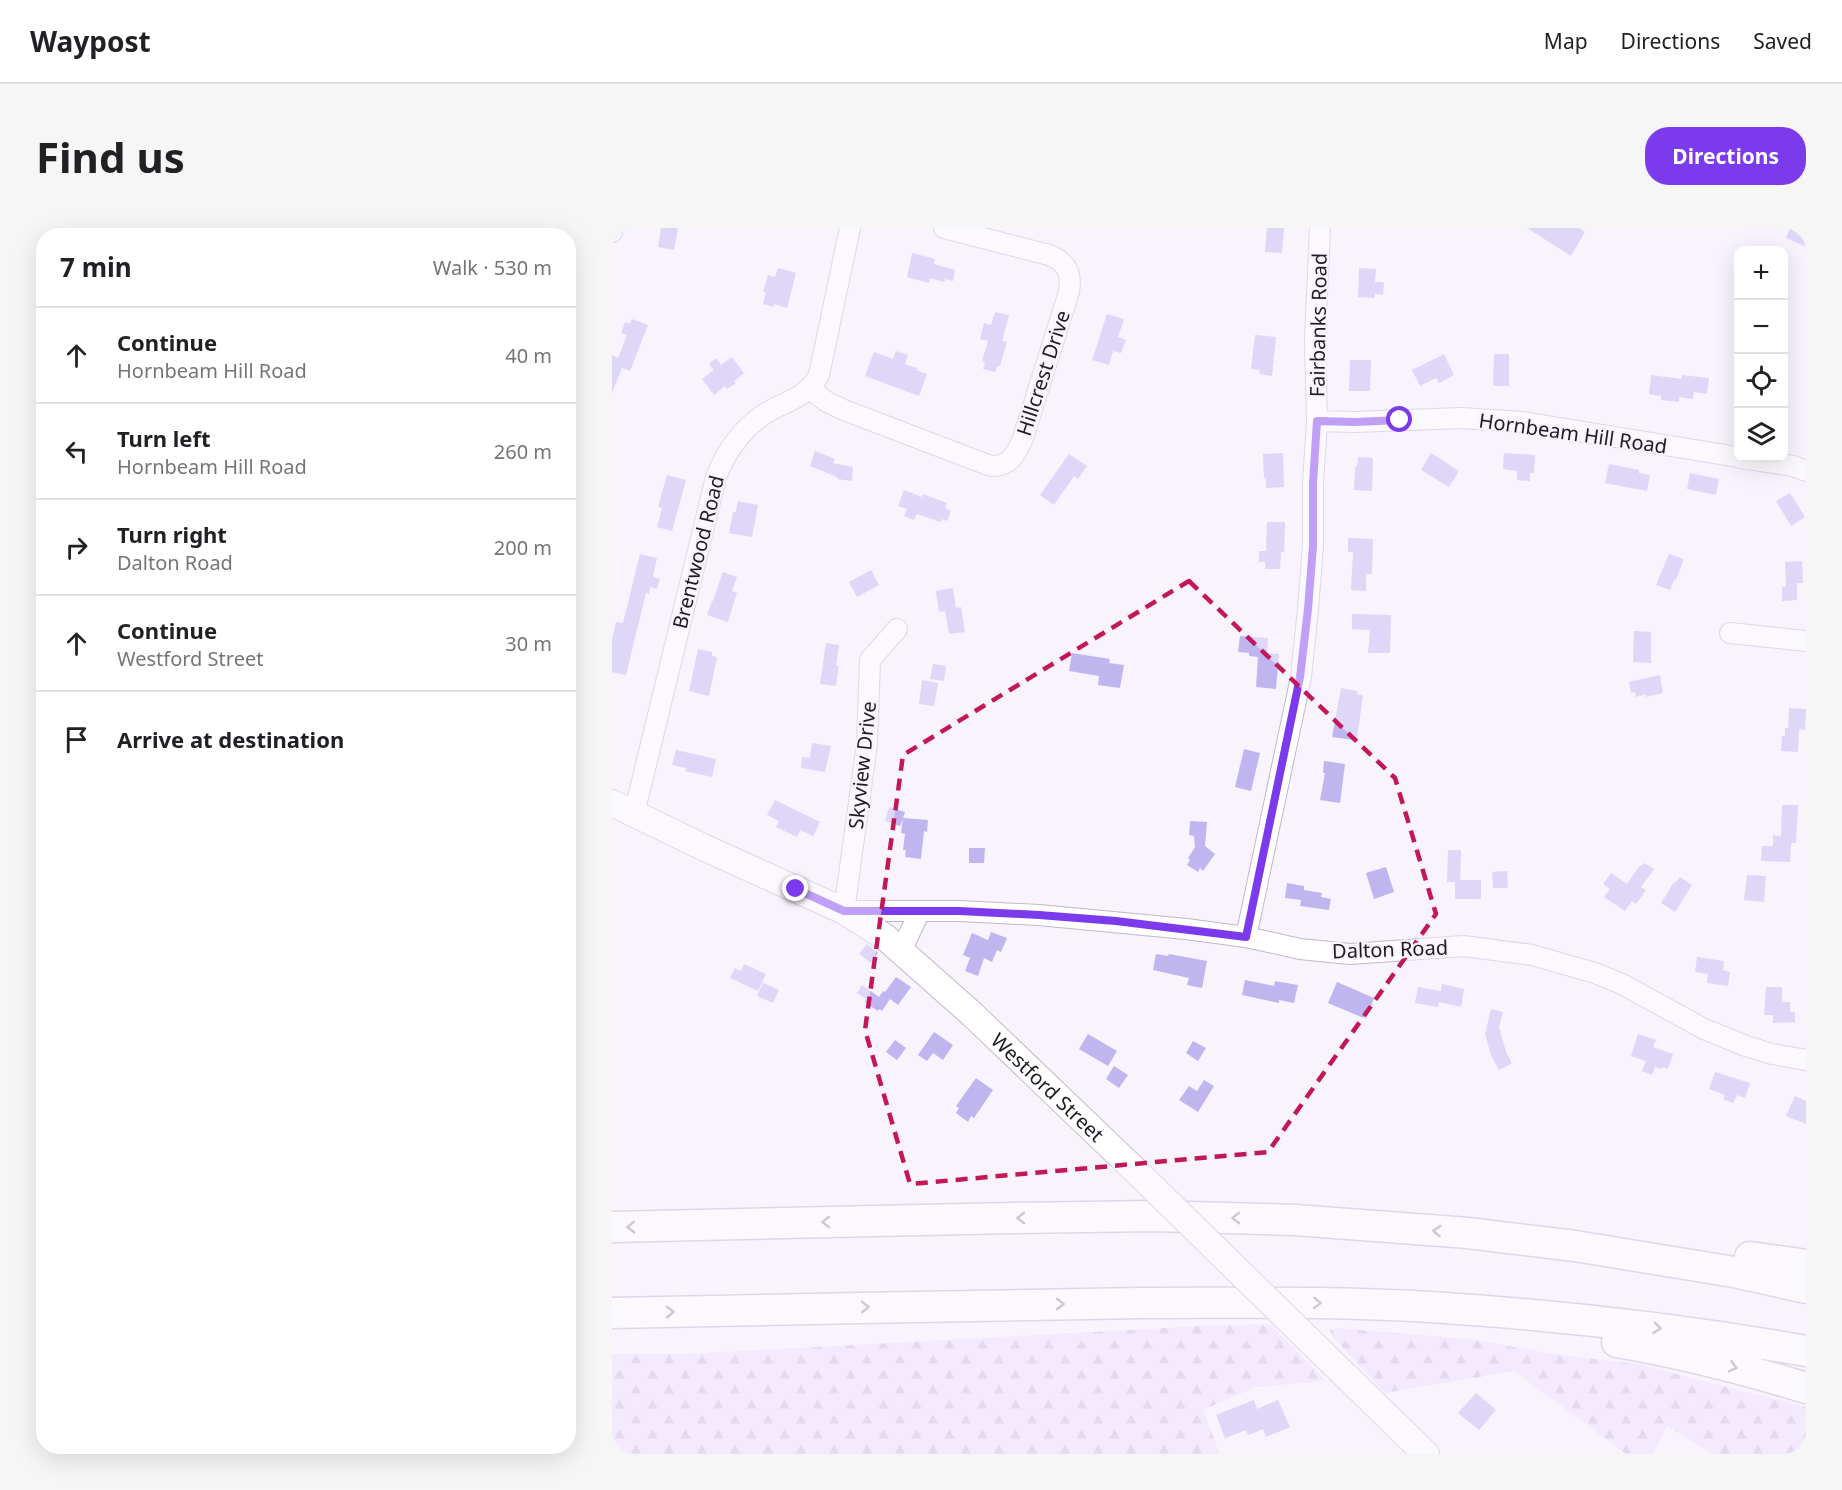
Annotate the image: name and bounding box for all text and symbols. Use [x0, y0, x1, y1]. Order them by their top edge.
text: Waypost [30, 22, 151, 60]
text: Map [1544, 27, 1588, 55]
text: Directions [1621, 27, 1720, 55]
text: Saved [1753, 27, 1812, 55]
button: Directions [1645, 127, 1806, 185]
text: Find us [36, 128, 185, 185]
map controls [1734, 246, 1788, 462]
button: + [1734, 246, 1788, 300]
text: 7 min [60, 249, 132, 285]
street label: Fairbanks Road [1303, 253, 1333, 397]
text: Walk · 530 m [433, 254, 552, 281]
button: − [1734, 300, 1788, 354]
street label: Hillcrest Drive [1010, 307, 1076, 439]
text: Continue [117, 327, 217, 357]
icon: ahead [60, 339, 93, 372]
text: 40 m [505, 342, 552, 369]
button: locate [1734, 354, 1788, 408]
text: Hornbeam Hill Road [117, 357, 307, 384]
route start [1386, 406, 1412, 432]
street label: Hornbeam Hill Road [1477, 406, 1669, 460]
button: layers [1734, 408, 1788, 462]
text: Turn left [117, 423, 211, 453]
icon: left [60, 435, 93, 468]
text: 260 m [494, 438, 552, 465]
text: Hornbeam Hill Road [117, 453, 307, 480]
street label: Brentwood Road [666, 472, 730, 632]
text: Turn right [117, 519, 227, 549]
icon: right [60, 531, 93, 564]
text: 200 m [494, 534, 552, 561]
text: Dalton Road [117, 549, 233, 576]
text: Continue [117, 615, 217, 645]
icon: ahead [60, 627, 93, 660]
text: 30 m [505, 630, 552, 657]
text: Westford Street [117, 645, 263, 672]
street label: Skyview Drive [842, 700, 882, 830]
icon: arrive [60, 723, 93, 756]
text: Arrive at destination [117, 724, 344, 754]
route end [782, 875, 808, 901]
street label: Dalton Road [1332, 933, 1448, 965]
street label: Westford Street [986, 1026, 1110, 1147]
one-way arrow [1016, 1211, 1025, 1224]
one-way arrow [1232, 1212, 1241, 1225]
one-way arrow [821, 1216, 830, 1228]
one-way arrow [626, 1220, 635, 1233]
one-way arrow [1433, 1224, 1442, 1237]
one-way arrow [1313, 1297, 1322, 1309]
one-way arrow [1056, 1298, 1065, 1310]
one-way arrow [861, 1301, 870, 1313]
one-way arrow [666, 1306, 675, 1318]
one-way arrow [1653, 1321, 1662, 1334]
one-way arrow [1728, 1359, 1738, 1372]

